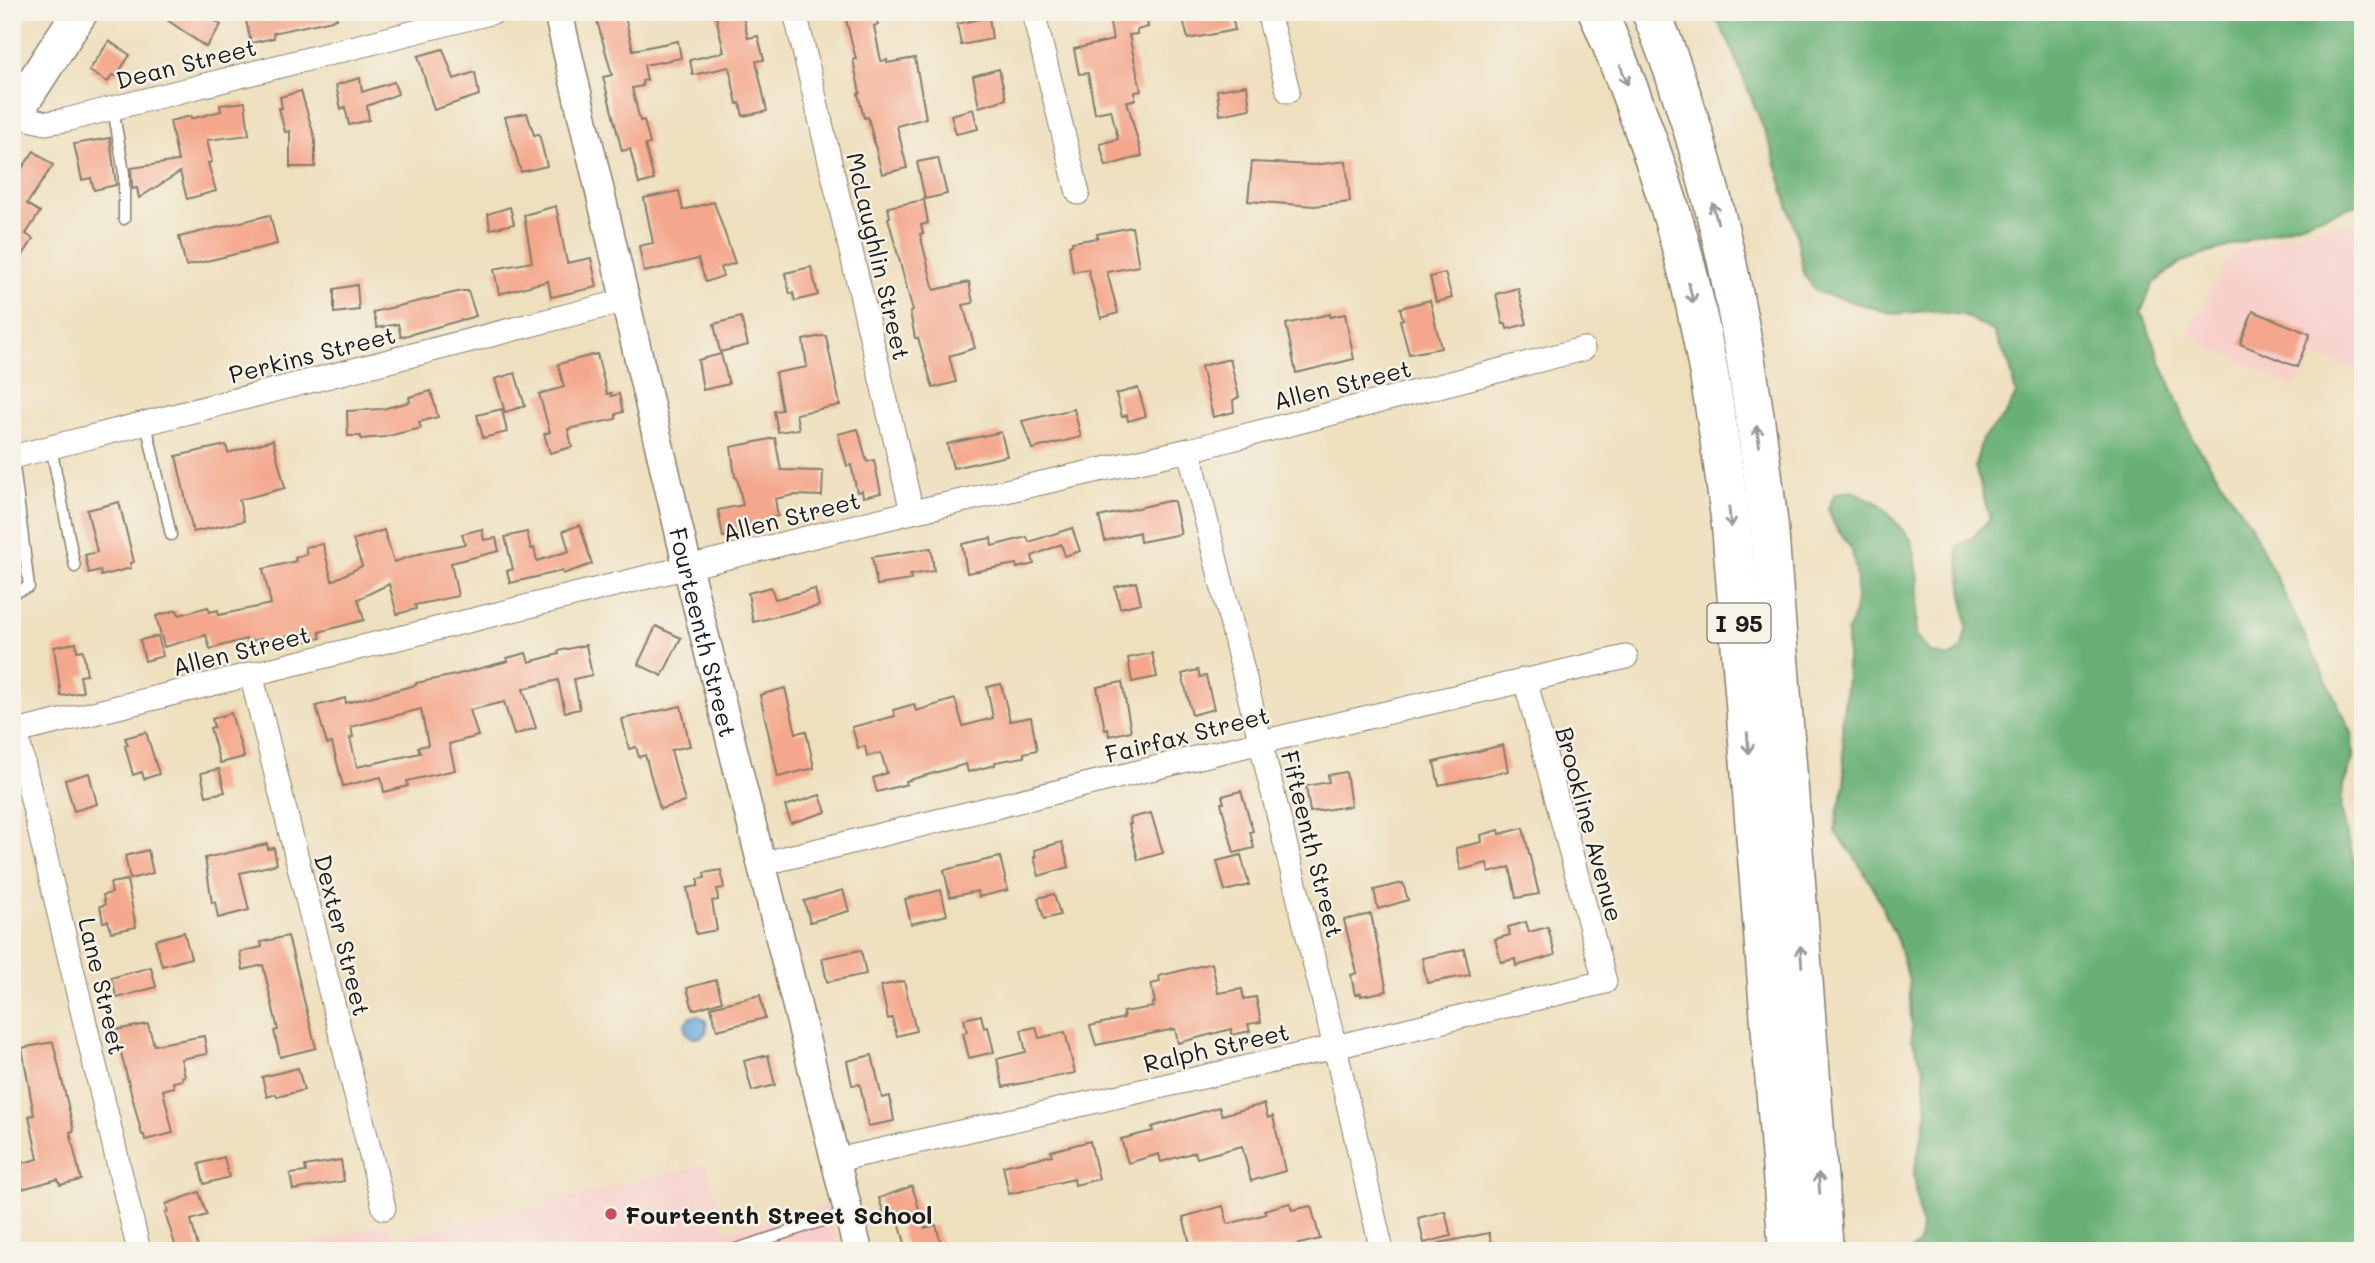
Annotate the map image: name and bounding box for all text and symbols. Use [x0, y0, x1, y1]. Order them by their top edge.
street label: Dean Street [113, 31, 259, 95]
one-way arrow [1619, 64, 1632, 86]
street label: McLaughlin Street [840, 149, 918, 363]
one-way arrow [1708, 202, 1721, 225]
one-way arrow [1685, 281, 1698, 304]
street label: Perkins Street [225, 318, 399, 390]
street label: Allen Street [1270, 352, 1414, 416]
one-way arrow [1751, 425, 1764, 448]
street label: Allen Street [719, 484, 863, 548]
one-way arrow [1723, 505, 1736, 528]
street label: Fourteenth Street [663, 524, 745, 740]
road number: I 95 [1708, 604, 1770, 642]
street label: Allen Street [169, 618, 313, 682]
street label: Fairfax Street [1102, 699, 1272, 769]
street label: Brookline Avenue [1549, 723, 1631, 925]
one-way arrow [1742, 732, 1755, 754]
street label: Fifteenth Street [1275, 747, 1351, 941]
street label: Dexter Street [308, 851, 378, 1019]
street label: Lane Street [72, 914, 134, 1058]
one-way arrow [1794, 945, 1807, 968]
street label: Ralph Street [1140, 1015, 1292, 1079]
one-way arrow [1812, 1172, 1825, 1194]
place label: Fourteenth Street School [625, 1199, 933, 1230]
marker: Fourteenth Street School [603, 1206, 619, 1222]

